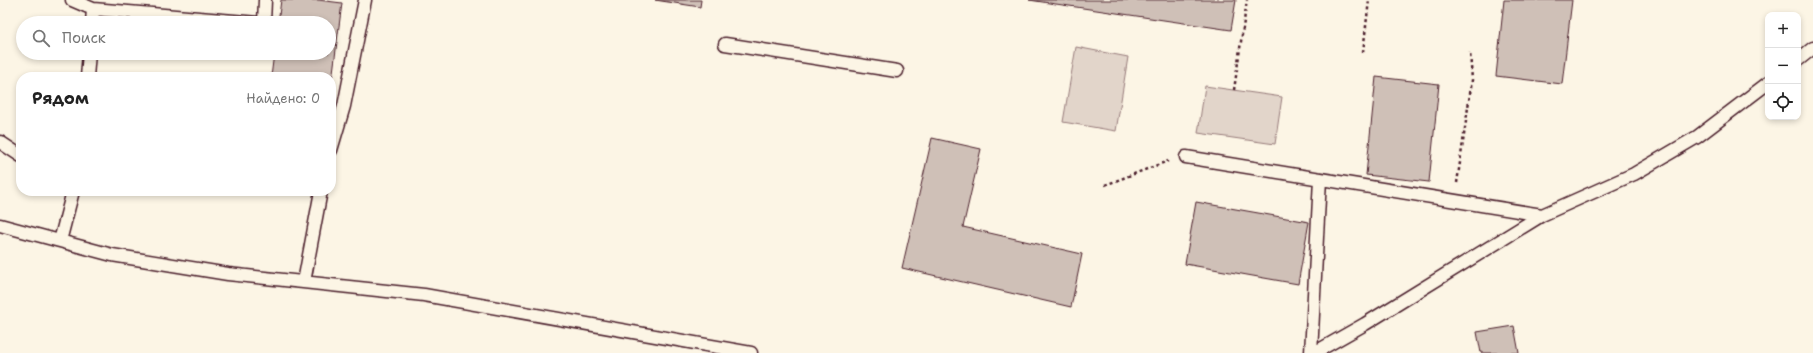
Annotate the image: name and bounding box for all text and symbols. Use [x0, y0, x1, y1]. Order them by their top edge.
map controls [1765, 12, 1801, 120]
button: + [1765, 12, 1801, 48]
search box [16, 16, 336, 60]
icon: search [30, 27, 52, 49]
text: Поиск [62, 28, 106, 48]
button: − [1765, 48, 1801, 84]
button: locate [1765, 84, 1801, 120]
text: Рядом [32, 87, 89, 109]
text: Найдено: 0 [246, 90, 320, 107]

